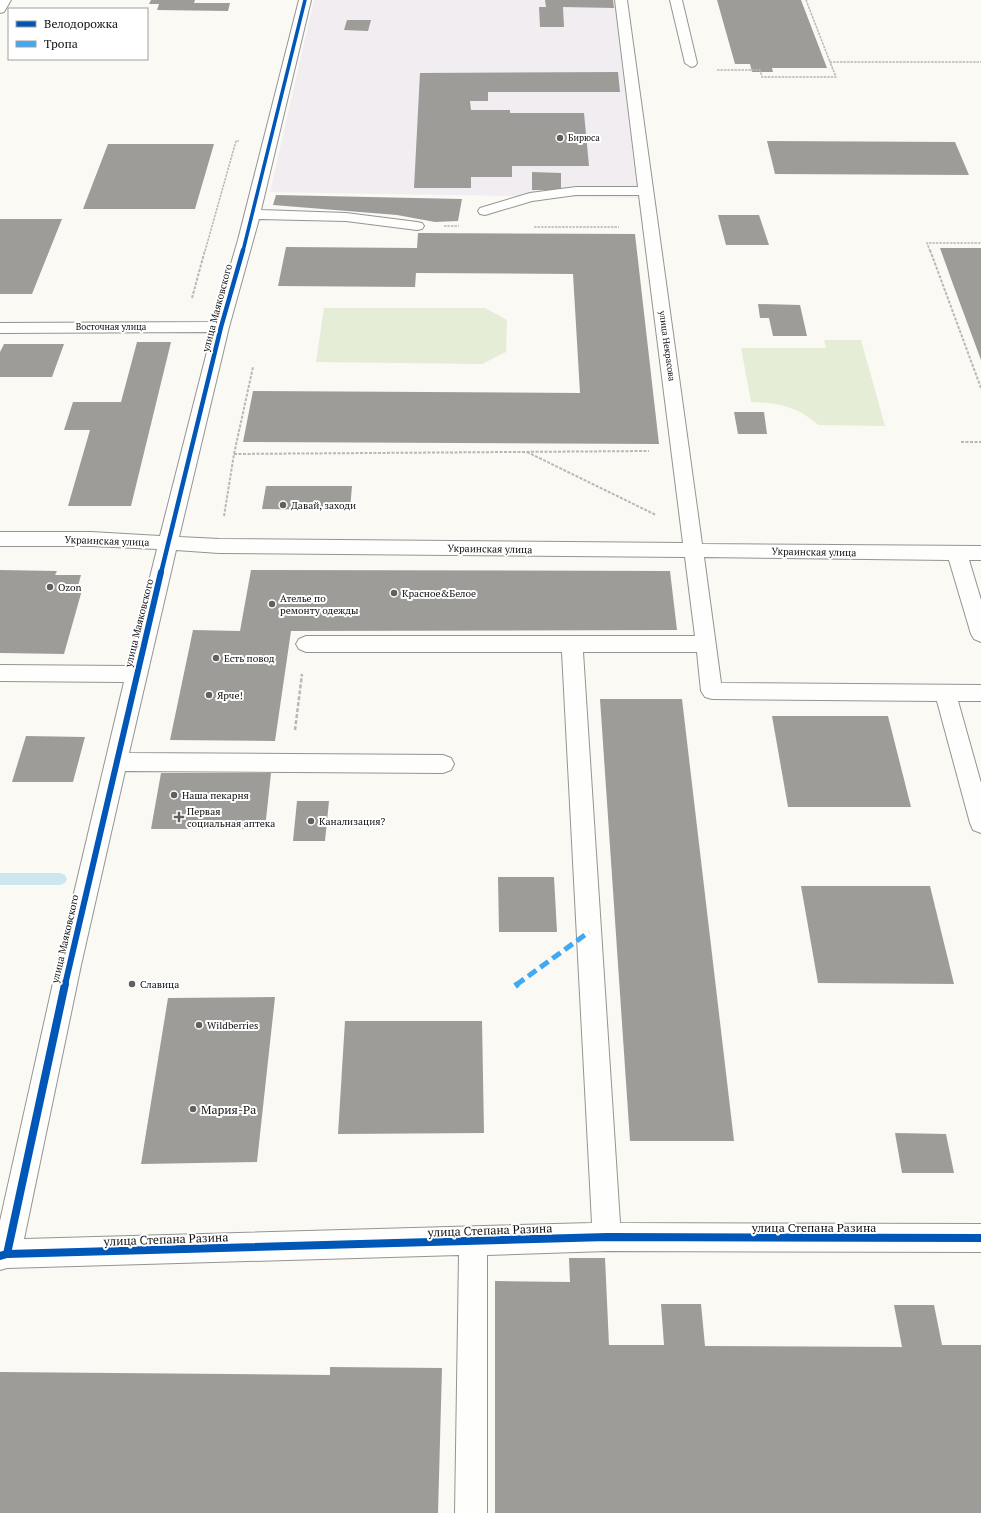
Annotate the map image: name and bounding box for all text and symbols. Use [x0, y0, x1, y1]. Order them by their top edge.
legend [8, 8, 148, 60]
text: Велодорожка [44, 16, 118, 31]
text: Тропа [44, 36, 78, 51]
place label: Бирюса [568, 132, 600, 144]
marker: Бирюса [555, 133, 565, 143]
street label: улица Маяковского [199, 262, 235, 354]
street label: улица Некрасова [656, 309, 678, 382]
street label: Восточная улица [76, 321, 147, 333]
place label: Давай, заходи [291, 499, 356, 512]
marker: Давай, заходи [278, 500, 288, 510]
street label: Украинская улица [64, 533, 150, 549]
street label: Украинская улица [448, 542, 532, 556]
street label: Украинская улица [772, 545, 856, 559]
street label: улица Маяковского [122, 577, 156, 669]
place label: Ozon [58, 581, 82, 594]
marker: Ozon [45, 582, 55, 592]
place label: Красное&Белое [402, 587, 476, 600]
marker: Красное&Белое [389, 588, 399, 598]
place label: Ателье по ремонту одежды [280, 592, 359, 617]
marker: Ателье по ремонту одежды [267, 599, 277, 609]
place label: Есть повод [224, 652, 275, 665]
marker: Есть повод [211, 653, 221, 663]
place label: Ярче! [217, 689, 243, 702]
marker: Ярче! [204, 690, 214, 700]
place label: Наша пекарня [182, 789, 249, 802]
marker: Наша пекарня [169, 790, 179, 800]
place label: Первая социальная аптека [187, 805, 275, 830]
marker: Первая социальная аптека [174, 812, 184, 822]
place label: Канализация? [319, 815, 386, 828]
marker: Канализация? [306, 816, 316, 826]
street label: улица Маяковского [48, 893, 82, 985]
place label: Славица [140, 978, 179, 991]
marker: Славица [127, 979, 137, 989]
place label: Wildberries [207, 1019, 258, 1032]
marker: Wildberries [194, 1020, 204, 1030]
place label: Мария-Ра [201, 1102, 256, 1117]
marker: Мария-Ра [188, 1104, 198, 1114]
street label: улица Степана Разина [426, 1220, 553, 1240]
street label: улица Степана Разина [751, 1220, 876, 1235]
street label: улица Степана Разина [102, 1229, 229, 1249]

